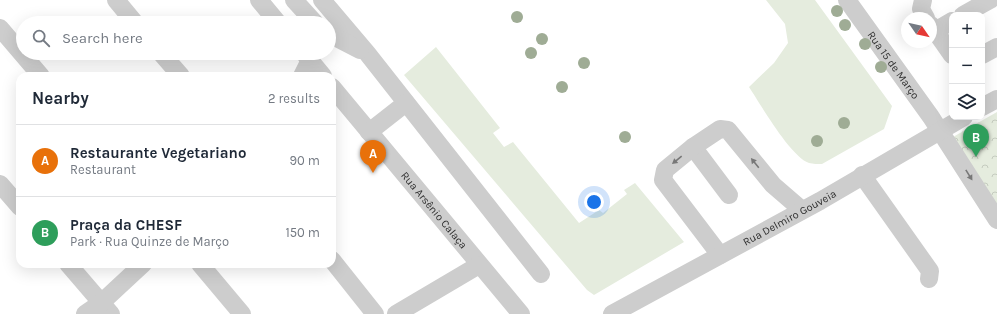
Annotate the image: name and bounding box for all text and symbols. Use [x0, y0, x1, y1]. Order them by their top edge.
north arrow [901, 12, 937, 48]
map controls [949, 12, 985, 120]
button: + [949, 12, 985, 48]
search box [16, 16, 336, 60]
icon: search [30, 27, 52, 49]
text: Search here [62, 29, 143, 47]
street label: Rua 15 de Março [865, 29, 922, 102]
button: − [949, 48, 985, 84]
button: layers [949, 84, 985, 120]
text: Nearby [32, 88, 89, 108]
text: 2 results [268, 91, 320, 106]
pin: B [963, 124, 989, 157]
pin: A [360, 140, 386, 173]
text: Restaurante Vegetariano [70, 144, 246, 162]
text: A [41, 153, 49, 168]
text: 90 m [289, 153, 320, 168]
one-way arrow [672, 156, 683, 165]
one-way arrow [750, 157, 759, 168]
text: Restaurant [70, 162, 136, 177]
street label: Rua Arsênio Calaça [398, 169, 470, 251]
one-way arrow [965, 169, 972, 181]
street label: Rua Delmiro Gouveia [741, 187, 839, 249]
your location [584, 192, 604, 212]
text: Praça da CHESF [70, 216, 182, 234]
text: B [41, 225, 49, 240]
text: 150 m [285, 225, 320, 240]
text: Park · Rua Quinze de Março [70, 234, 229, 249]

